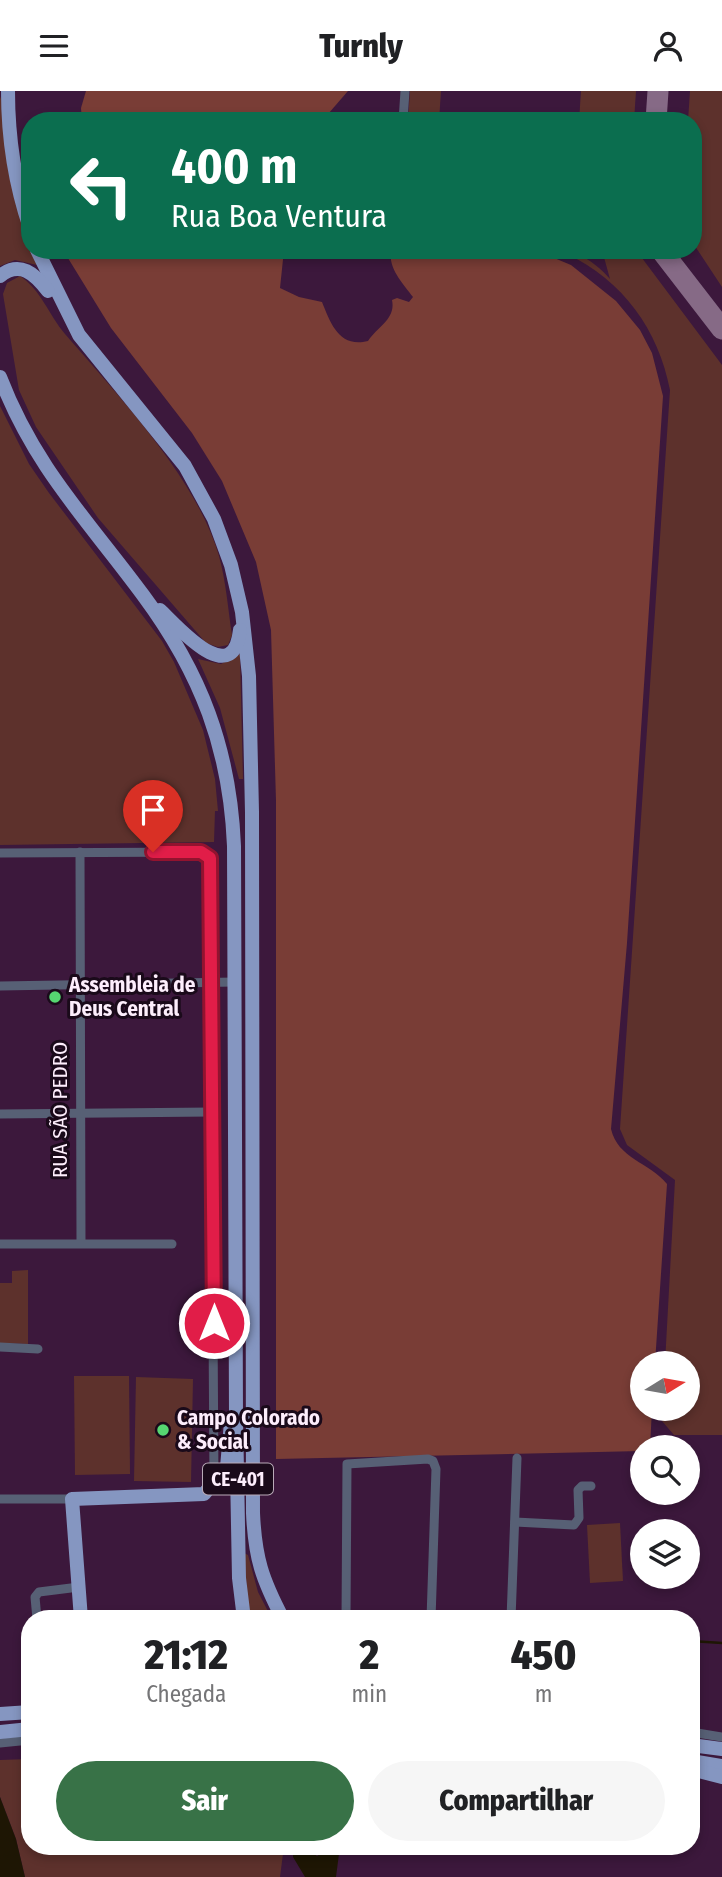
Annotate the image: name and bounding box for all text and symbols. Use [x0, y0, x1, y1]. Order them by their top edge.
icon: menu [35, 27, 73, 65]
text: Turnly [319, 27, 403, 65]
icon: person [649, 27, 687, 65]
text: 400 m [171, 137, 297, 196]
icon: left [56, 140, 147, 231]
text: Rua Boa Ventura [171, 197, 387, 235]
pin [123, 780, 183, 852]
icon: arrive [134, 791, 172, 829]
place label: Assembleia de Deus Central [68, 972, 196, 1022]
marker: Assembleia de Deus Central [47, 989, 63, 1005]
street label: RUA SÃO PEDRO [47, 1042, 73, 1178]
position arrow [177, 1286, 251, 1360]
north arrow [630, 1351, 700, 1421]
map controls [630, 1351, 700, 1589]
place label: Campo Colorado & Social [177, 1405, 320, 1455]
marker: Campo Colorado & Social [155, 1422, 171, 1438]
button: search [630, 1435, 700, 1505]
road number: CE-401 [203, 1463, 273, 1495]
button: layers [630, 1519, 700, 1589]
text: 21:12 [144, 1630, 228, 1680]
text: 2 [359, 1630, 379, 1680]
text: 450 [511, 1630, 577, 1680]
text: Chegada [146, 1680, 226, 1708]
text: min [352, 1680, 387, 1708]
text: m [535, 1680, 552, 1708]
button: Sair [56, 1761, 354, 1841]
button: Compartilhar [368, 1761, 665, 1841]

